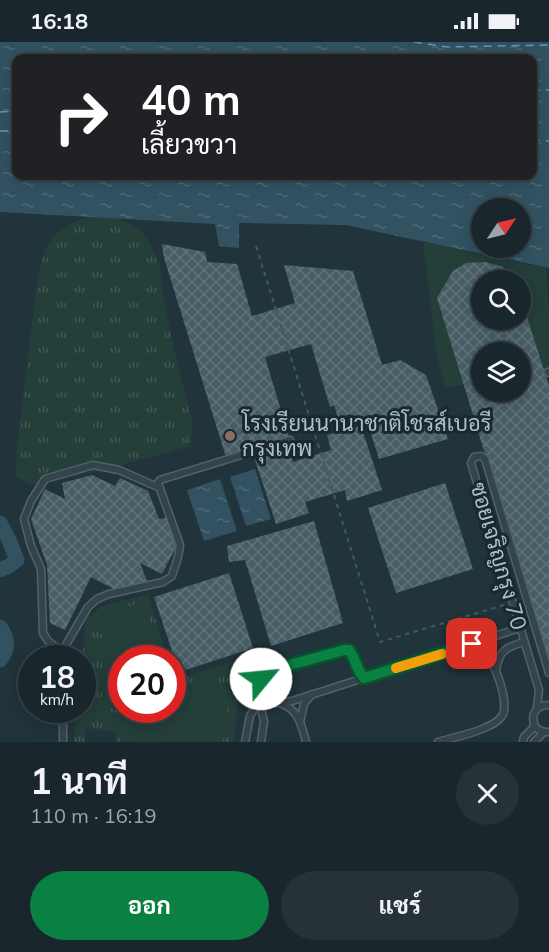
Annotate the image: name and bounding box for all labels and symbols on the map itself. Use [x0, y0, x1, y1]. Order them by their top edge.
north arrow [471, 198, 531, 258]
place label: โรงเรียนนานาชาติโชรส์เบอรี กรุงเทพ [241, 409, 491, 464]
marker: โรงเรียนนานาชาติโชรส์เบอรี กรุงเทพ [223, 429, 237, 443]
street label: ซอยเจริญกรุง 70 [463, 479, 533, 634]
pin [446, 618, 497, 669]
speed limit sign: 20 [108, 645, 186, 723]
position arrow [229, 647, 293, 711]

